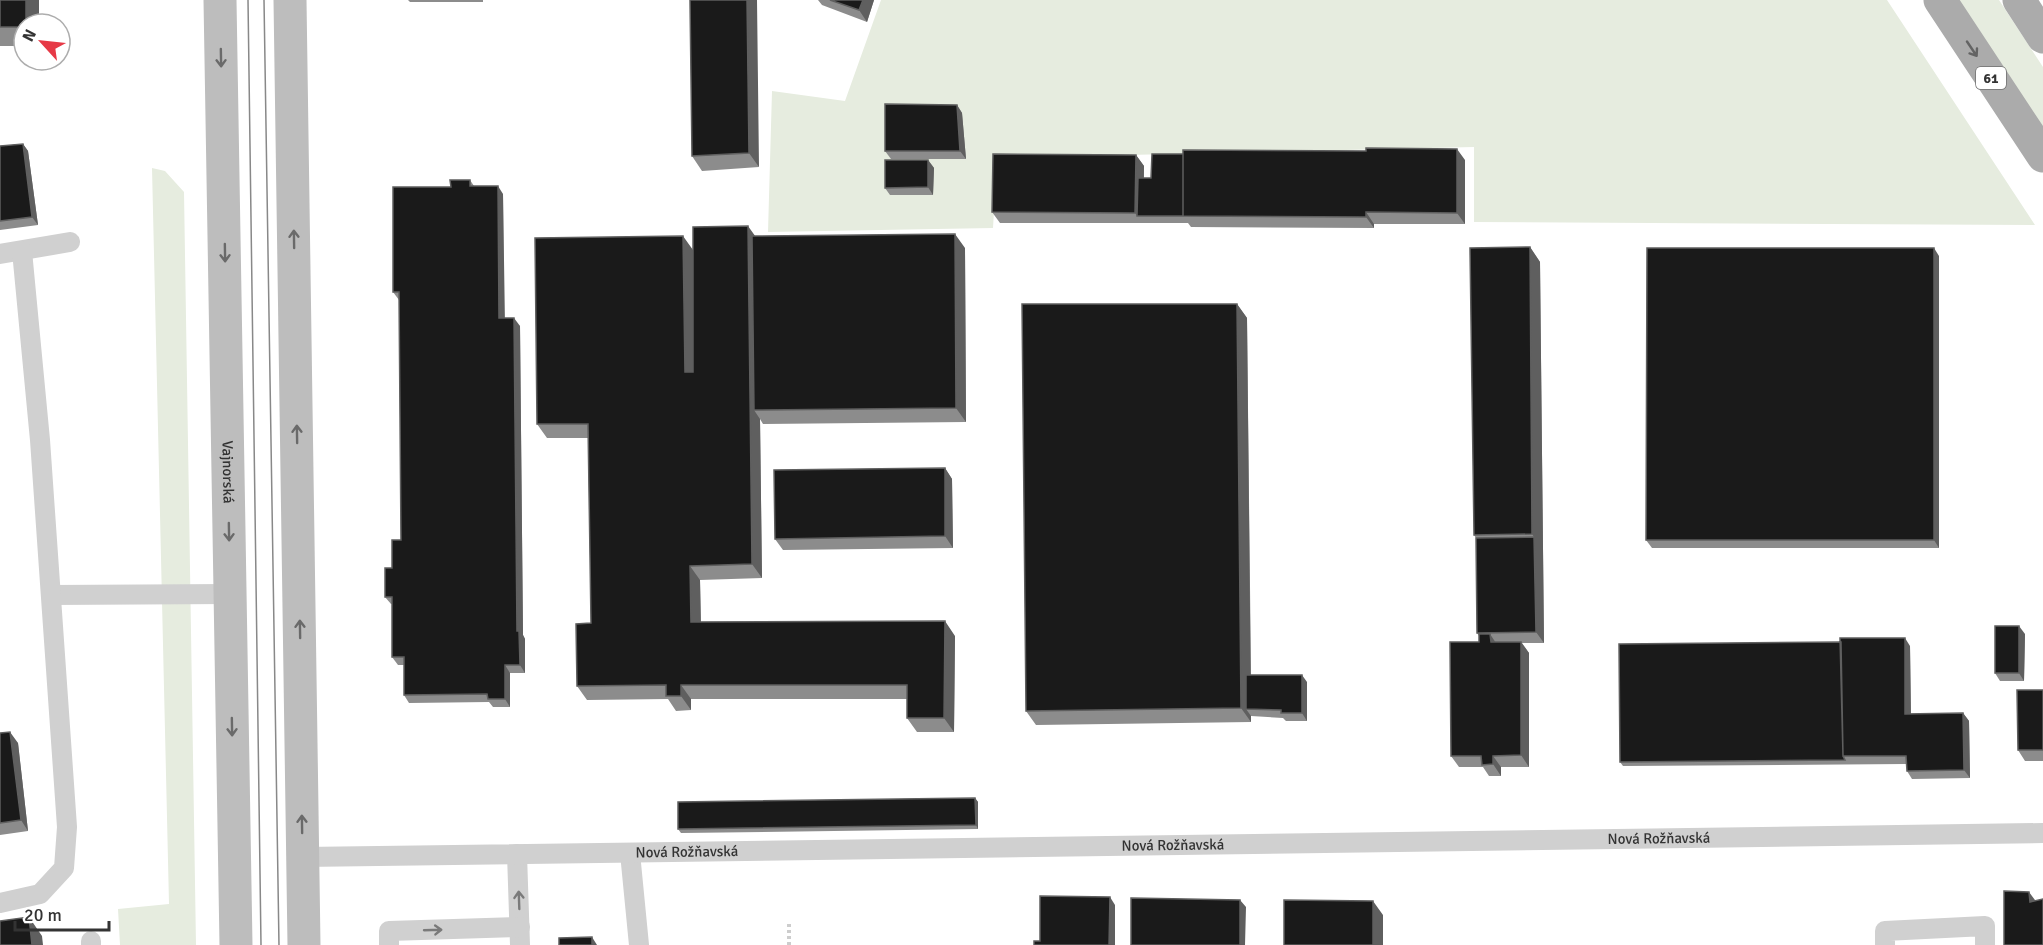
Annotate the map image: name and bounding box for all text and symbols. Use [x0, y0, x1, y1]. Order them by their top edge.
north arrow [12, 12, 72, 72]
text: N [18, 26, 41, 45]
one-way arrow [1966, 40, 1978, 57]
one-way arrow [216, 48, 227, 68]
road number: 61 [1976, 67, 2006, 89]
one-way arrow [288, 229, 300, 249]
one-way arrow [219, 243, 230, 263]
one-way arrow [291, 424, 303, 444]
street label: Vajnorská [218, 440, 238, 504]
one-way arrow [223, 522, 235, 542]
one-way arrow [294, 619, 305, 639]
one-way arrow [227, 717, 238, 737]
one-way arrow [297, 814, 308, 834]
street label: Nová Rožňavská [1607, 829, 1710, 848]
street label: Nová Rožňavská [1121, 835, 1224, 855]
street label: Nová Rožňavská [635, 842, 738, 861]
one-way arrow [513, 890, 524, 910]
scale bar [15, 894, 110, 932]
text: 20 m [24, 904, 62, 926]
one-way arrow [423, 924, 443, 935]

